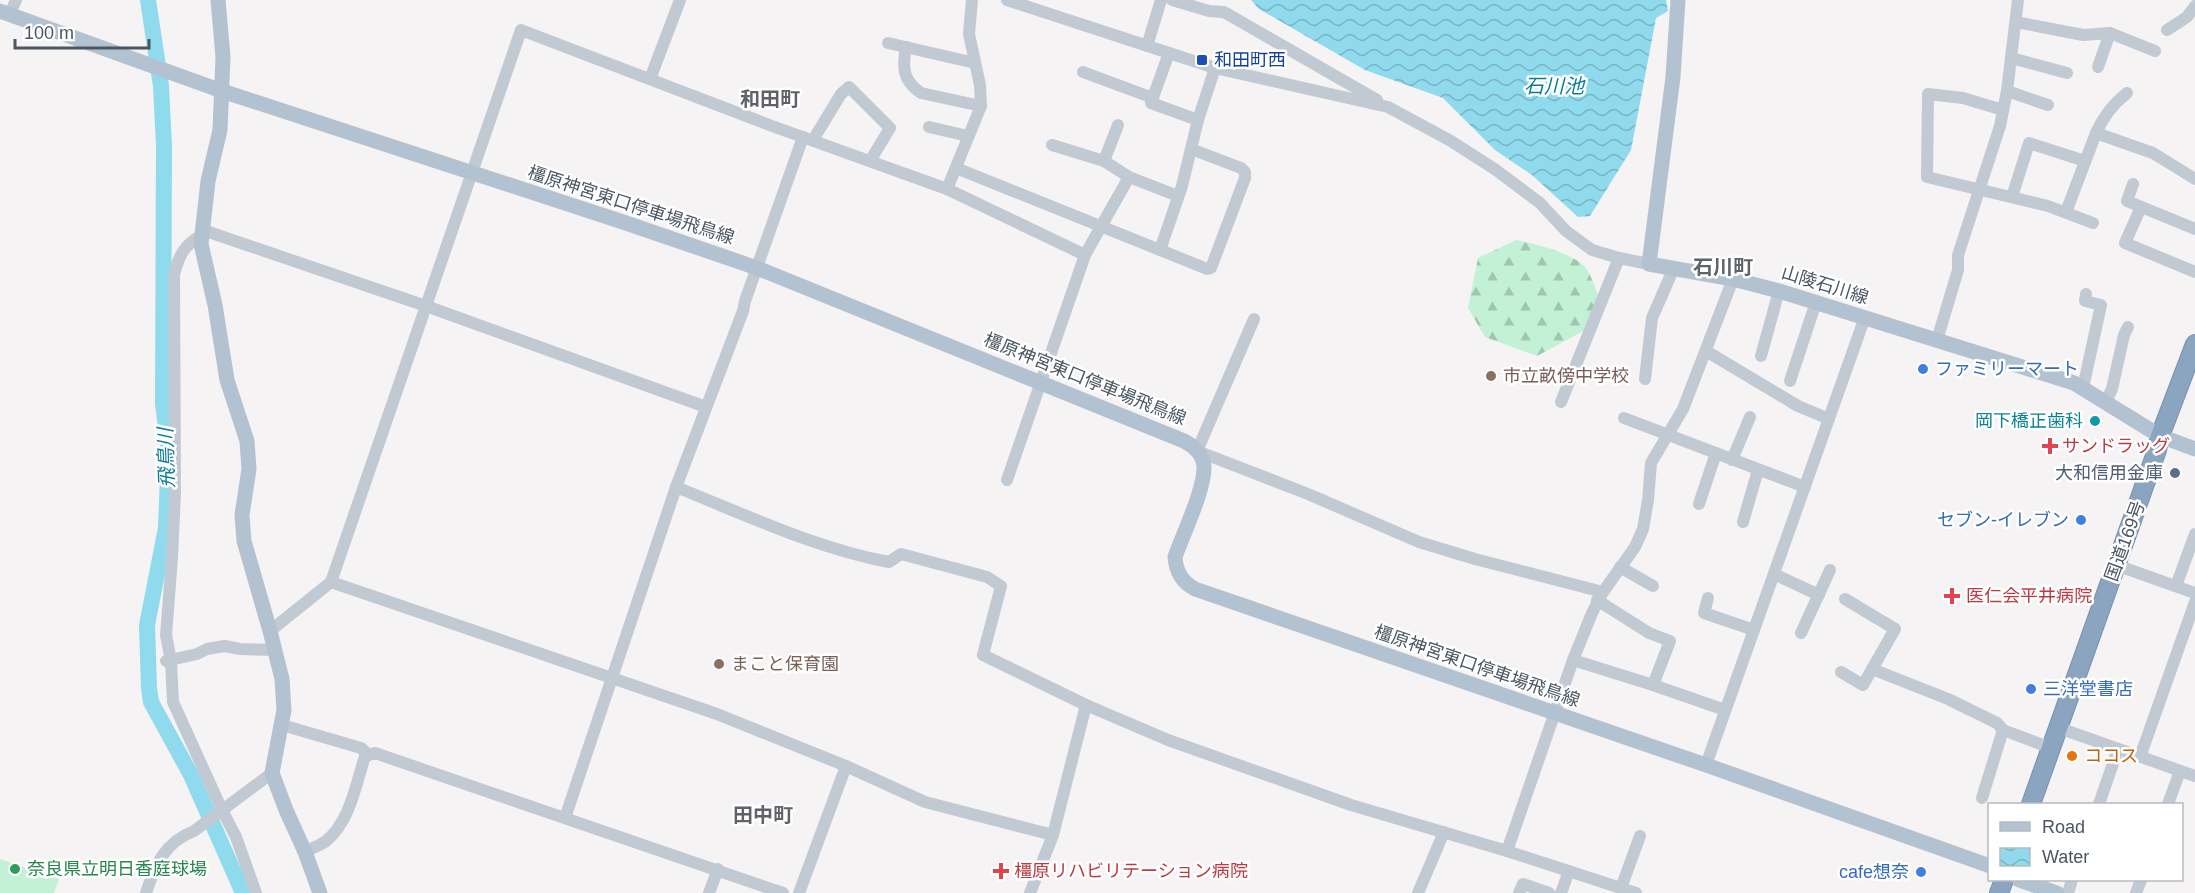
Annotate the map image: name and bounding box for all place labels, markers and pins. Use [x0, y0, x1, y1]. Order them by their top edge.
place label: 和田町西 [1214, 50, 1286, 70]
marker: 和田町西 [1195, 53, 1209, 67]
place label: ファミリーマート [1935, 359, 2079, 379]
marker: ファミリーマート [1916, 362, 1930, 376]
place label: 市立畝傍中学校 [1503, 366, 1629, 386]
marker: 市立畝傍中学校 [1484, 369, 1498, 383]
place label: 岡下橋正歯科 [1975, 411, 2083, 431]
marker: 岡下橋正歯科 [2088, 414, 2102, 428]
place label: サンドラッグ [2062, 436, 2170, 456]
marker: サンドラッグ [2043, 439, 2057, 453]
place label: 大和信用金庫 [2055, 463, 2163, 483]
marker: 大和信用金庫 [2168, 466, 2182, 480]
place label: セブン-イレブン [1937, 510, 2069, 530]
marker: セブン-イレブン [2074, 513, 2088, 527]
place label: 医仁会平井病院 [1966, 586, 2092, 606]
marker: 医仁会平井病院 [1943, 587, 1961, 605]
place label: まこと保育園 [731, 654, 839, 674]
marker: まこと保育園 [712, 657, 726, 671]
place label: 三洋堂書店 [2043, 679, 2133, 699]
marker: 三洋堂書店 [2024, 682, 2038, 696]
place label: ココス [2084, 746, 2138, 766]
marker: ココス [2065, 749, 2079, 763]
place label: 奈良県立明日香庭球場 [27, 859, 207, 879]
place label: 橿原リハビリテーション病院 [1014, 861, 1248, 881]
marker: 奈良県立明日香庭球場 [8, 862, 22, 876]
marker: 橿原リハビリテーション病院 [992, 862, 1010, 880]
place label: cafe想奈 [1839, 862, 1909, 882]
marker: cafe想奈 [1914, 865, 1928, 879]

